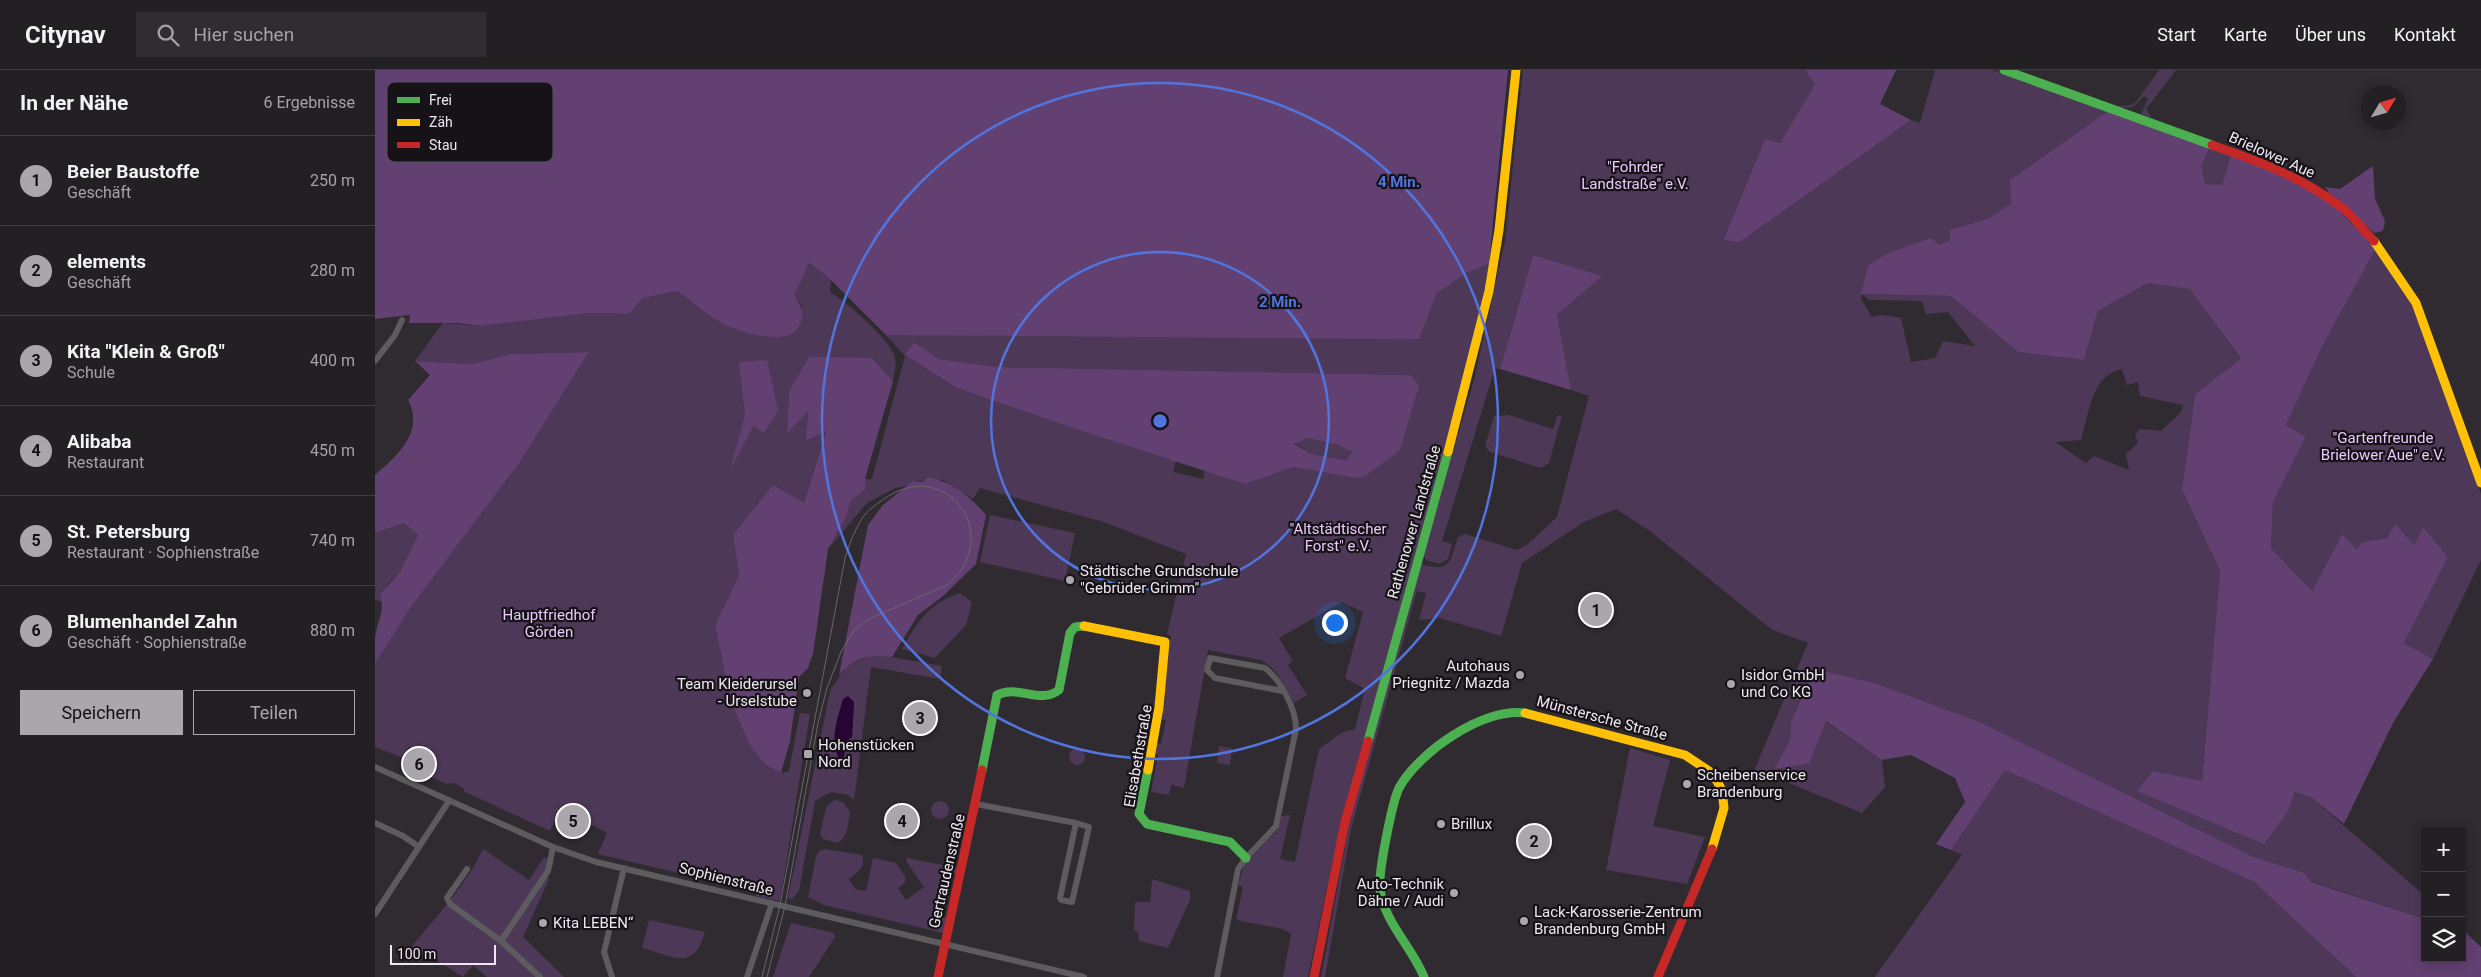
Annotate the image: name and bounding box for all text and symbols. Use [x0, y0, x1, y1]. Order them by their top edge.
search box [136, 12, 486, 57]
text: Citynav [25, 21, 106, 49]
icon: search [154, 21, 182, 49]
text: Hier suchen [194, 23, 294, 46]
text: Start [2157, 24, 2196, 45]
text: Karte [2224, 24, 2267, 45]
text: Über uns [2295, 24, 2366, 45]
text: Kontakt [2394, 24, 2456, 45]
legend [387, 82, 553, 162]
north arrow [2361, 85, 2406, 130]
text: In der Nähe [20, 91, 128, 115]
text: Frei [429, 92, 452, 108]
text: 6 Ergebnisse [263, 93, 355, 112]
text: Zäh [429, 114, 453, 130]
street label: Brielower Aue [2226, 128, 2318, 182]
text: Stau [429, 137, 457, 153]
park label: "Fohrder Landstraße" e.V. [1581, 158, 1689, 193]
text: Beier Baustoffe [67, 160, 200, 183]
text: 1 [31, 171, 41, 190]
text: 250 m [310, 171, 355, 190]
text: 4 Min. [1378, 173, 1420, 191]
text: Geschäft [67, 183, 131, 202]
text: elements [67, 250, 146, 273]
text: 2 [31, 261, 41, 280]
text: 280 m [310, 261, 355, 280]
text: Geschäft [67, 273, 131, 292]
text: 2 Min. [1259, 293, 1301, 311]
text: Kita "Klein & Groß" [67, 340, 225, 363]
text: 3 [31, 351, 41, 370]
text: 400 m [310, 351, 355, 370]
text: Schule [67, 363, 115, 382]
centre of rings [1151, 412, 1169, 430]
park label: "Gartenfreunde Brielower Aue" e.V. [2321, 429, 2445, 464]
text: Alibaba [67, 430, 132, 453]
text: 4 [31, 441, 41, 460]
text: 450 m [310, 441, 355, 460]
street label: Rathenower Landstraße [1383, 443, 1445, 601]
text: Restaurant [67, 453, 144, 472]
text: St. Petersburg [67, 520, 190, 543]
park label: "Altstädtischer Forst" e.V. [1290, 520, 1386, 555]
text: 5 [31, 531, 41, 550]
text: 740 m [310, 531, 355, 550]
text: Restaurant · Sophienstraße [67, 543, 259, 562]
place label: Städtische Grundschule "Gebrüder Grimm" [1080, 562, 1239, 597]
marker: Städtische Grundschule "Gebrüder Grimm" [1064, 574, 1076, 586]
pin: 1 [1580, 591, 1612, 629]
park label: Hauptfriedhof Görden [503, 606, 596, 641]
text: Blumenhandel Zahn [67, 610, 237, 633]
your location [1322, 610, 1348, 636]
text: 6 [31, 621, 41, 640]
text: 880 m [310, 621, 355, 640]
text: Geschäft · Sophienstraße [67, 633, 246, 652]
place label: Autohaus Priegnitz / Mazda [1392, 657, 1510, 692]
place label: Isidor GmbH und Co KG [1741, 666, 1825, 701]
marker: Autohaus Priegnitz / Mazda [1514, 669, 1526, 681]
place label: Team Kleiderursel - Urselstube [677, 675, 797, 710]
marker: Isidor GmbH und Co KG [1725, 678, 1737, 690]
marker: Team Kleiderursel - Urselstube [801, 687, 813, 699]
button: Speichern [20, 690, 183, 735]
button: Teilen [193, 690, 355, 735]
street label: Münstersche Straße [1535, 692, 1669, 744]
pin: 3 [904, 699, 936, 737]
street label: Elisabethstraße [1120, 703, 1156, 809]
place label: Hohenstücken Nord [818, 736, 914, 771]
pin: 6 [403, 745, 435, 783]
marker: Hohenstücken Nord [802, 748, 814, 760]
place label: Scheibenservice Brandenburg [1697, 766, 1806, 801]
marker: Scheibenservice Brandenburg [1681, 778, 1693, 790]
pin: 5 [557, 802, 589, 840]
pin: 4 [886, 802, 918, 840]
street label: Gertraudenstraße [925, 812, 969, 930]
place label: Brillux [1451, 815, 1493, 833]
marker: Brillux [1435, 818, 1447, 830]
pin: 2 [1518, 822, 1550, 860]
map controls [2421, 827, 2466, 962]
button: + [2421, 827, 2466, 872]
street label: Sophienstraße [677, 859, 775, 899]
button: − [2421, 872, 2466, 917]
place label: Auto-Technik Dähne / Audi [1357, 875, 1444, 910]
marker: Auto-Technik Dähne / Audi [1448, 887, 1460, 899]
place label: Lack-Karosserie-Zentrum Brandenburg GmbH [1534, 903, 1702, 938]
place label: Kita LEBEN“ [553, 914, 634, 932]
marker: Lack-Karosserie-Zentrum Brandenburg GmbH [1518, 915, 1530, 927]
marker: Kita LEBEN“ [537, 917, 549, 929]
button: layers [2421, 917, 2466, 962]
scale bar [390, 942, 496, 965]
text: 100 m [397, 946, 436, 962]

